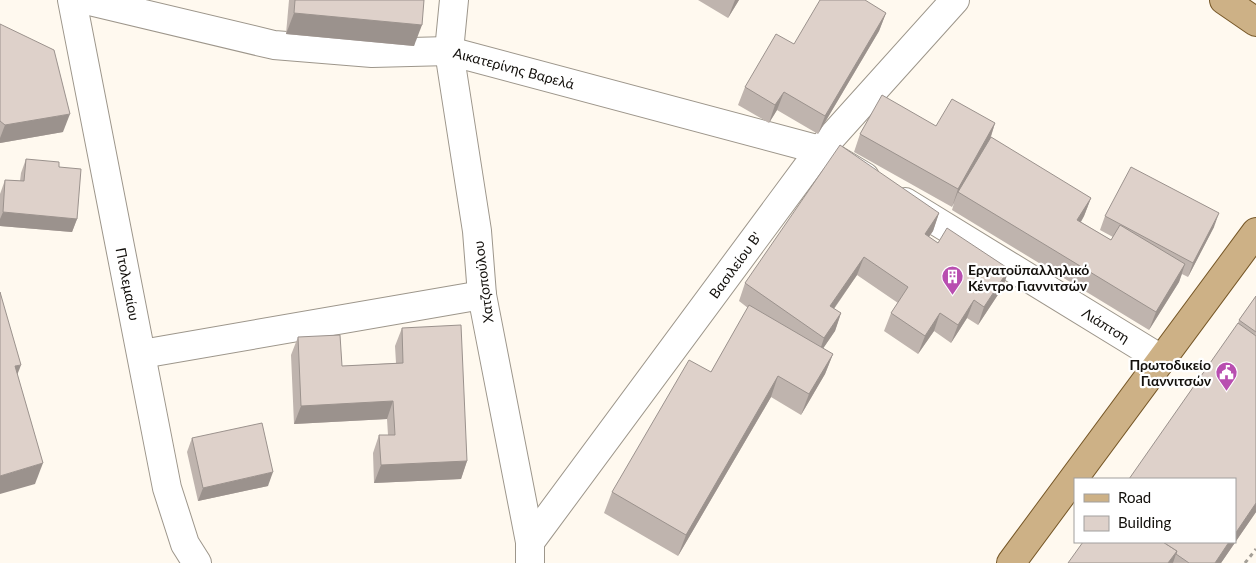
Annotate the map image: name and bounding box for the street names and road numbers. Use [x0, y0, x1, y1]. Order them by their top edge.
street label: Αικατερίνης Βαρελά [452, 44, 577, 93]
street label: Βασιλείου Β' [705, 228, 765, 302]
street label: Χατζοπούλου [470, 240, 496, 324]
street label: Πτολεμαίου [113, 246, 143, 322]
street label: Λιάπτση [1079, 304, 1133, 346]

